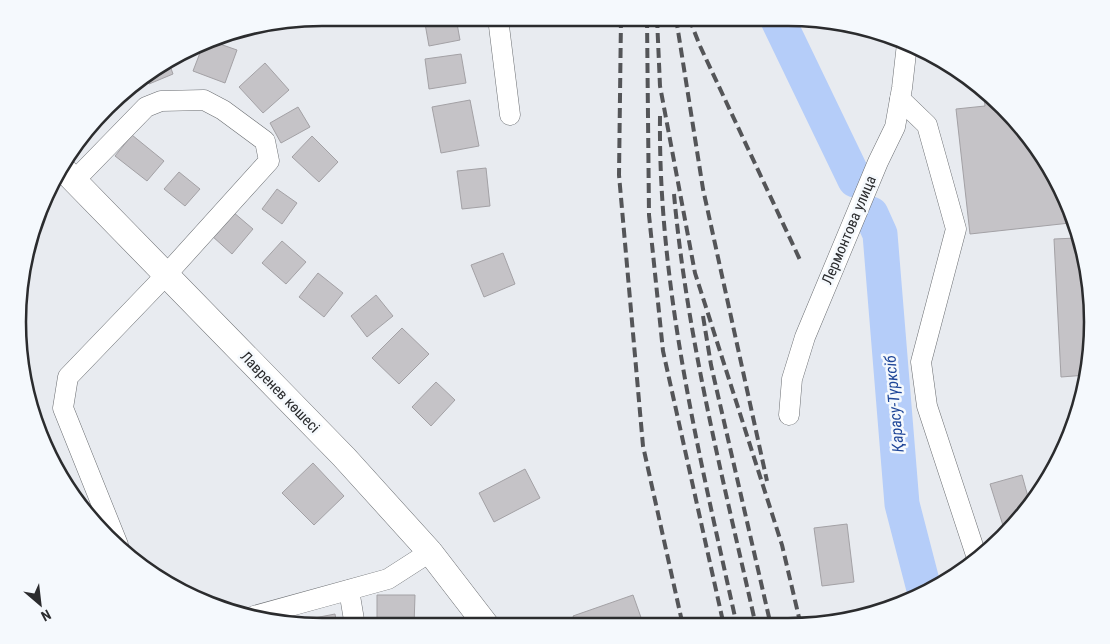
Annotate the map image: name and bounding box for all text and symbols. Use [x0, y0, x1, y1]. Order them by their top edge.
street label: Лермонтова улица [818, 173, 880, 287]
street label: Лавренев көшесі [237, 347, 323, 437]
water label: Қарасу-Түрксіб [880, 354, 908, 453]
north arrow [15, 579, 65, 629]
text: N [39, 606, 54, 625]

